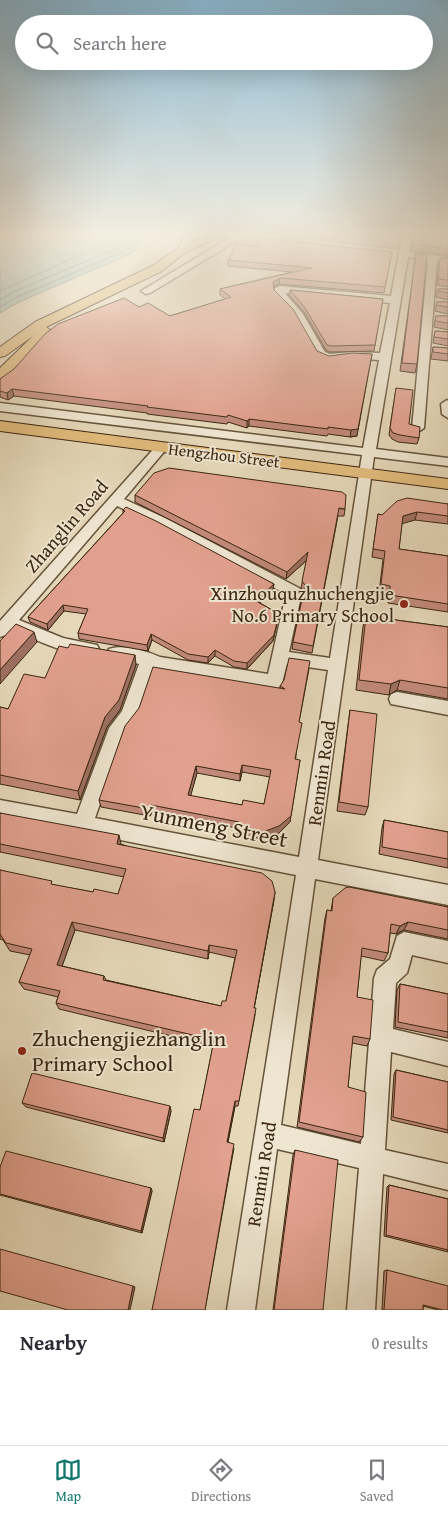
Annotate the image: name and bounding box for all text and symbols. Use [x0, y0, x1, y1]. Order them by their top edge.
search box [15, 15, 433, 70]
icon: search [33, 29, 61, 57]
text: Search here [73, 29, 167, 57]
street label: Hengzhou Street [167, 436, 281, 474]
street label: Zhanglin Road [18, 473, 115, 579]
place label: Xinzhouquzhuchengjie No.6 Primary School [211, 579, 394, 629]
marker: Xinzhouquzhuchengjie No.6 Primary School [398, 598, 410, 610]
street label: Renmin Road [300, 718, 342, 827]
street label: Yunmeng Street [138, 795, 291, 855]
place label: Zhuchengjiezhanglin Primary School [32, 1022, 227, 1079]
marker: Zhuchengjiezhanglin Primary School [16, 1045, 28, 1057]
street label: Renmin Road [239, 1119, 283, 1229]
text: Nearby [20, 1327, 87, 1358]
text: 0 results [371, 1331, 428, 1355]
tab: Map [54, 1456, 82, 1506]
tab: Directions [191, 1456, 251, 1506]
tab: Saved [360, 1456, 394, 1506]

